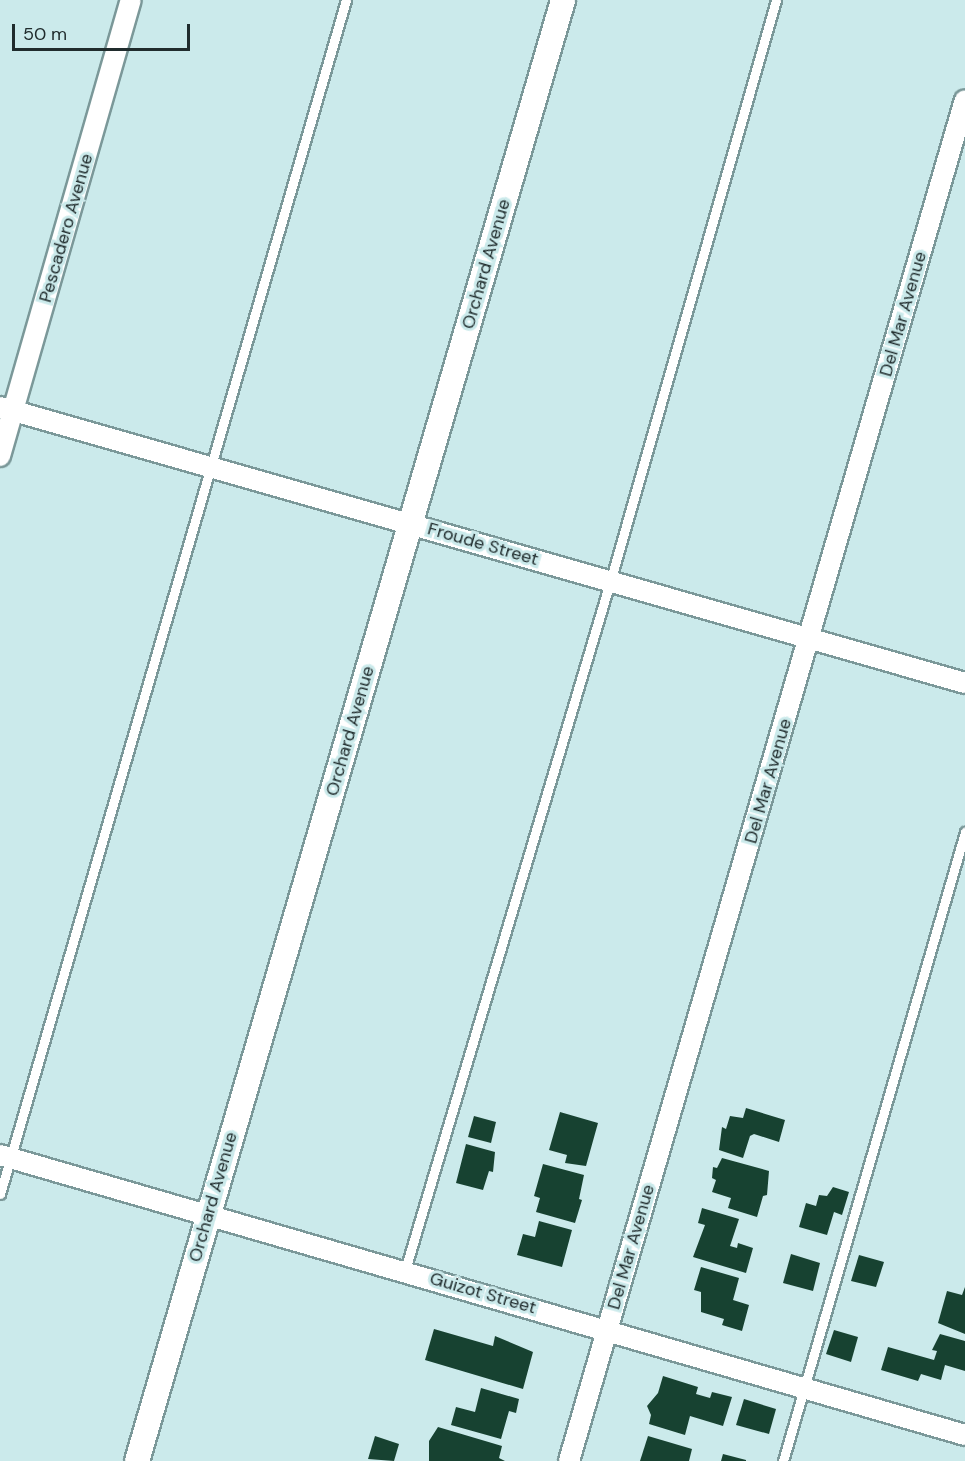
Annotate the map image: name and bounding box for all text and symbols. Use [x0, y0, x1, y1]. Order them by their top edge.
scale bar [15, 12, 194, 50]
text: 50 m [23, 22, 67, 46]
street label: Pescadero Avenue [34, 151, 98, 305]
street label: Orchard Avenue [457, 197, 515, 331]
street label: Del Mar Avenue [875, 249, 931, 379]
street label: Froude Street [425, 518, 541, 570]
street label: Orchard Avenue [321, 664, 379, 798]
street label: Del Mar Avenue [740, 716, 796, 846]
street label: Orchard Avenue [184, 1130, 242, 1264]
street label: Del Mar Avenue [603, 1182, 659, 1312]
street label: Guizot Street [427, 1268, 539, 1318]

